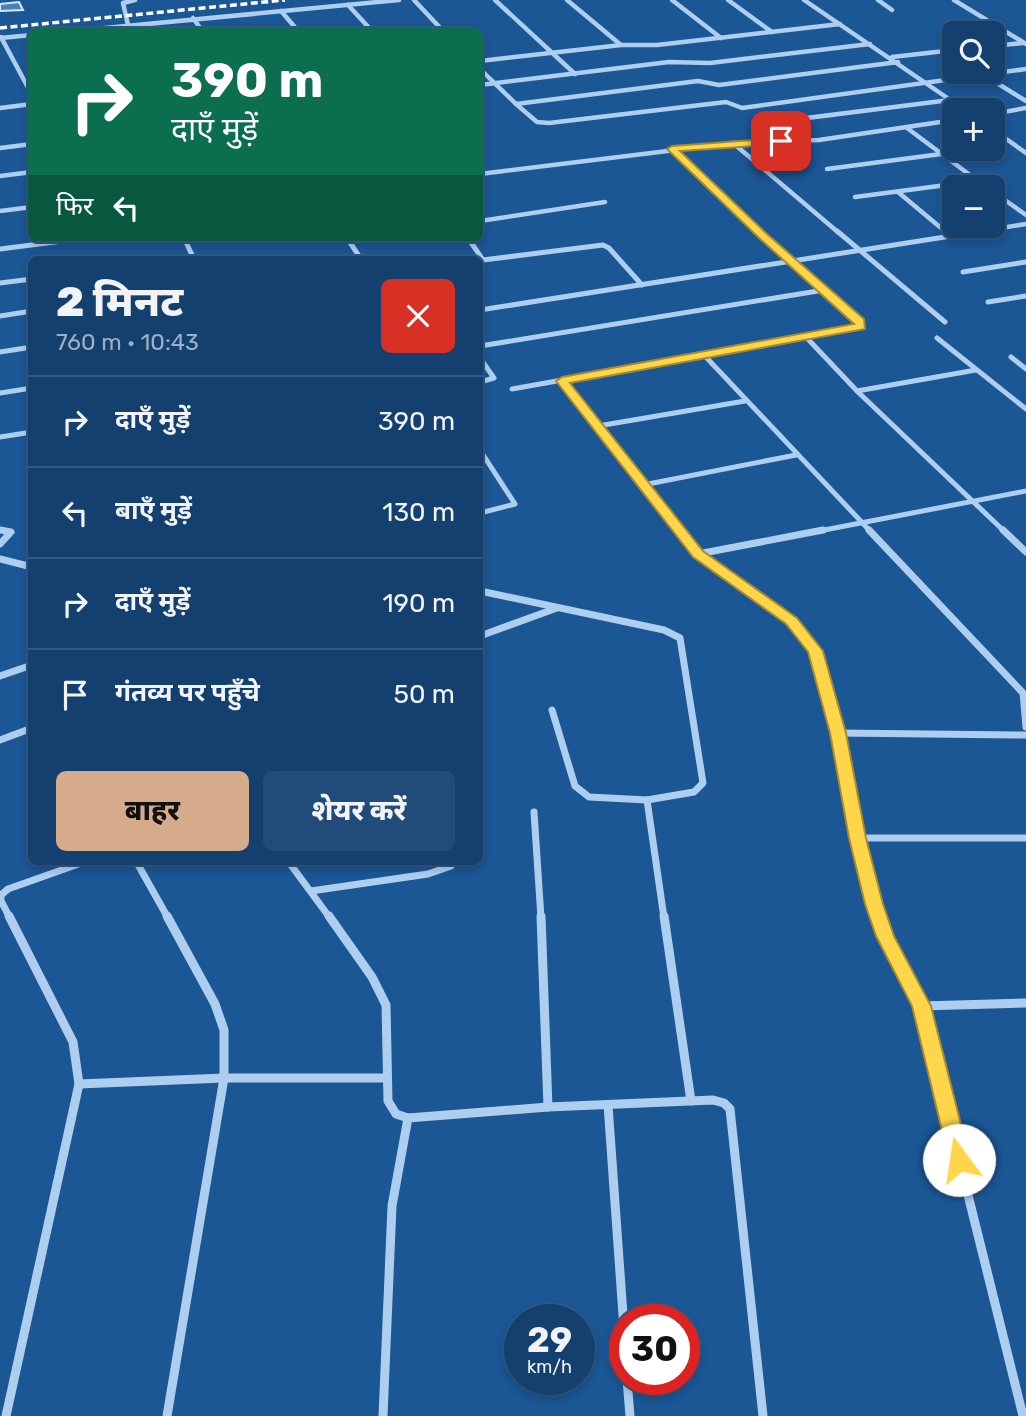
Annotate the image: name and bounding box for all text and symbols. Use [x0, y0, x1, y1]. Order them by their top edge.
map controls [942, 21, 1005, 238]
button: search [942, 21, 1005, 84]
text: 390 m [171, 51, 323, 109]
icon: right [56, 56, 147, 147]
button: + [942, 98, 1005, 161]
text: दाएँ मुड़ें [171, 110, 258, 148]
pin [751, 111, 811, 171]
icon: arrive [762, 122, 800, 160]
button: − [942, 175, 1005, 238]
icon: left [107, 189, 145, 227]
text: फिर [56, 191, 93, 222]
text: 2 मिनट [56, 277, 183, 327]
button: close [381, 279, 455, 353]
text: 760 m · 10:43 [56, 328, 199, 356]
icon: right [56, 403, 94, 441]
text: दाएँ मुड़ें [115, 404, 190, 435]
text: 390 m [378, 406, 455, 437]
icon: left [56, 494, 94, 532]
text: बाएँ मुड़ें [115, 495, 192, 526]
text: 130 m [382, 497, 455, 528]
icon: right [56, 585, 94, 623]
text: दाएँ मुड़ें [115, 586, 190, 617]
text: 190 m [382, 588, 455, 619]
icon: arrive [56, 676, 94, 714]
text: गंतव्य पर पहुँचे [115, 677, 260, 708]
text: 50 m [394, 679, 455, 710]
button: बाहर [56, 771, 249, 851]
button: शेयर करें [263, 771, 455, 851]
position arrow [922, 1123, 996, 1197]
speed limit sign: 30 [609, 1304, 700, 1395]
text: 29 [527, 1319, 572, 1361]
text: km/h [527, 1356, 572, 1378]

